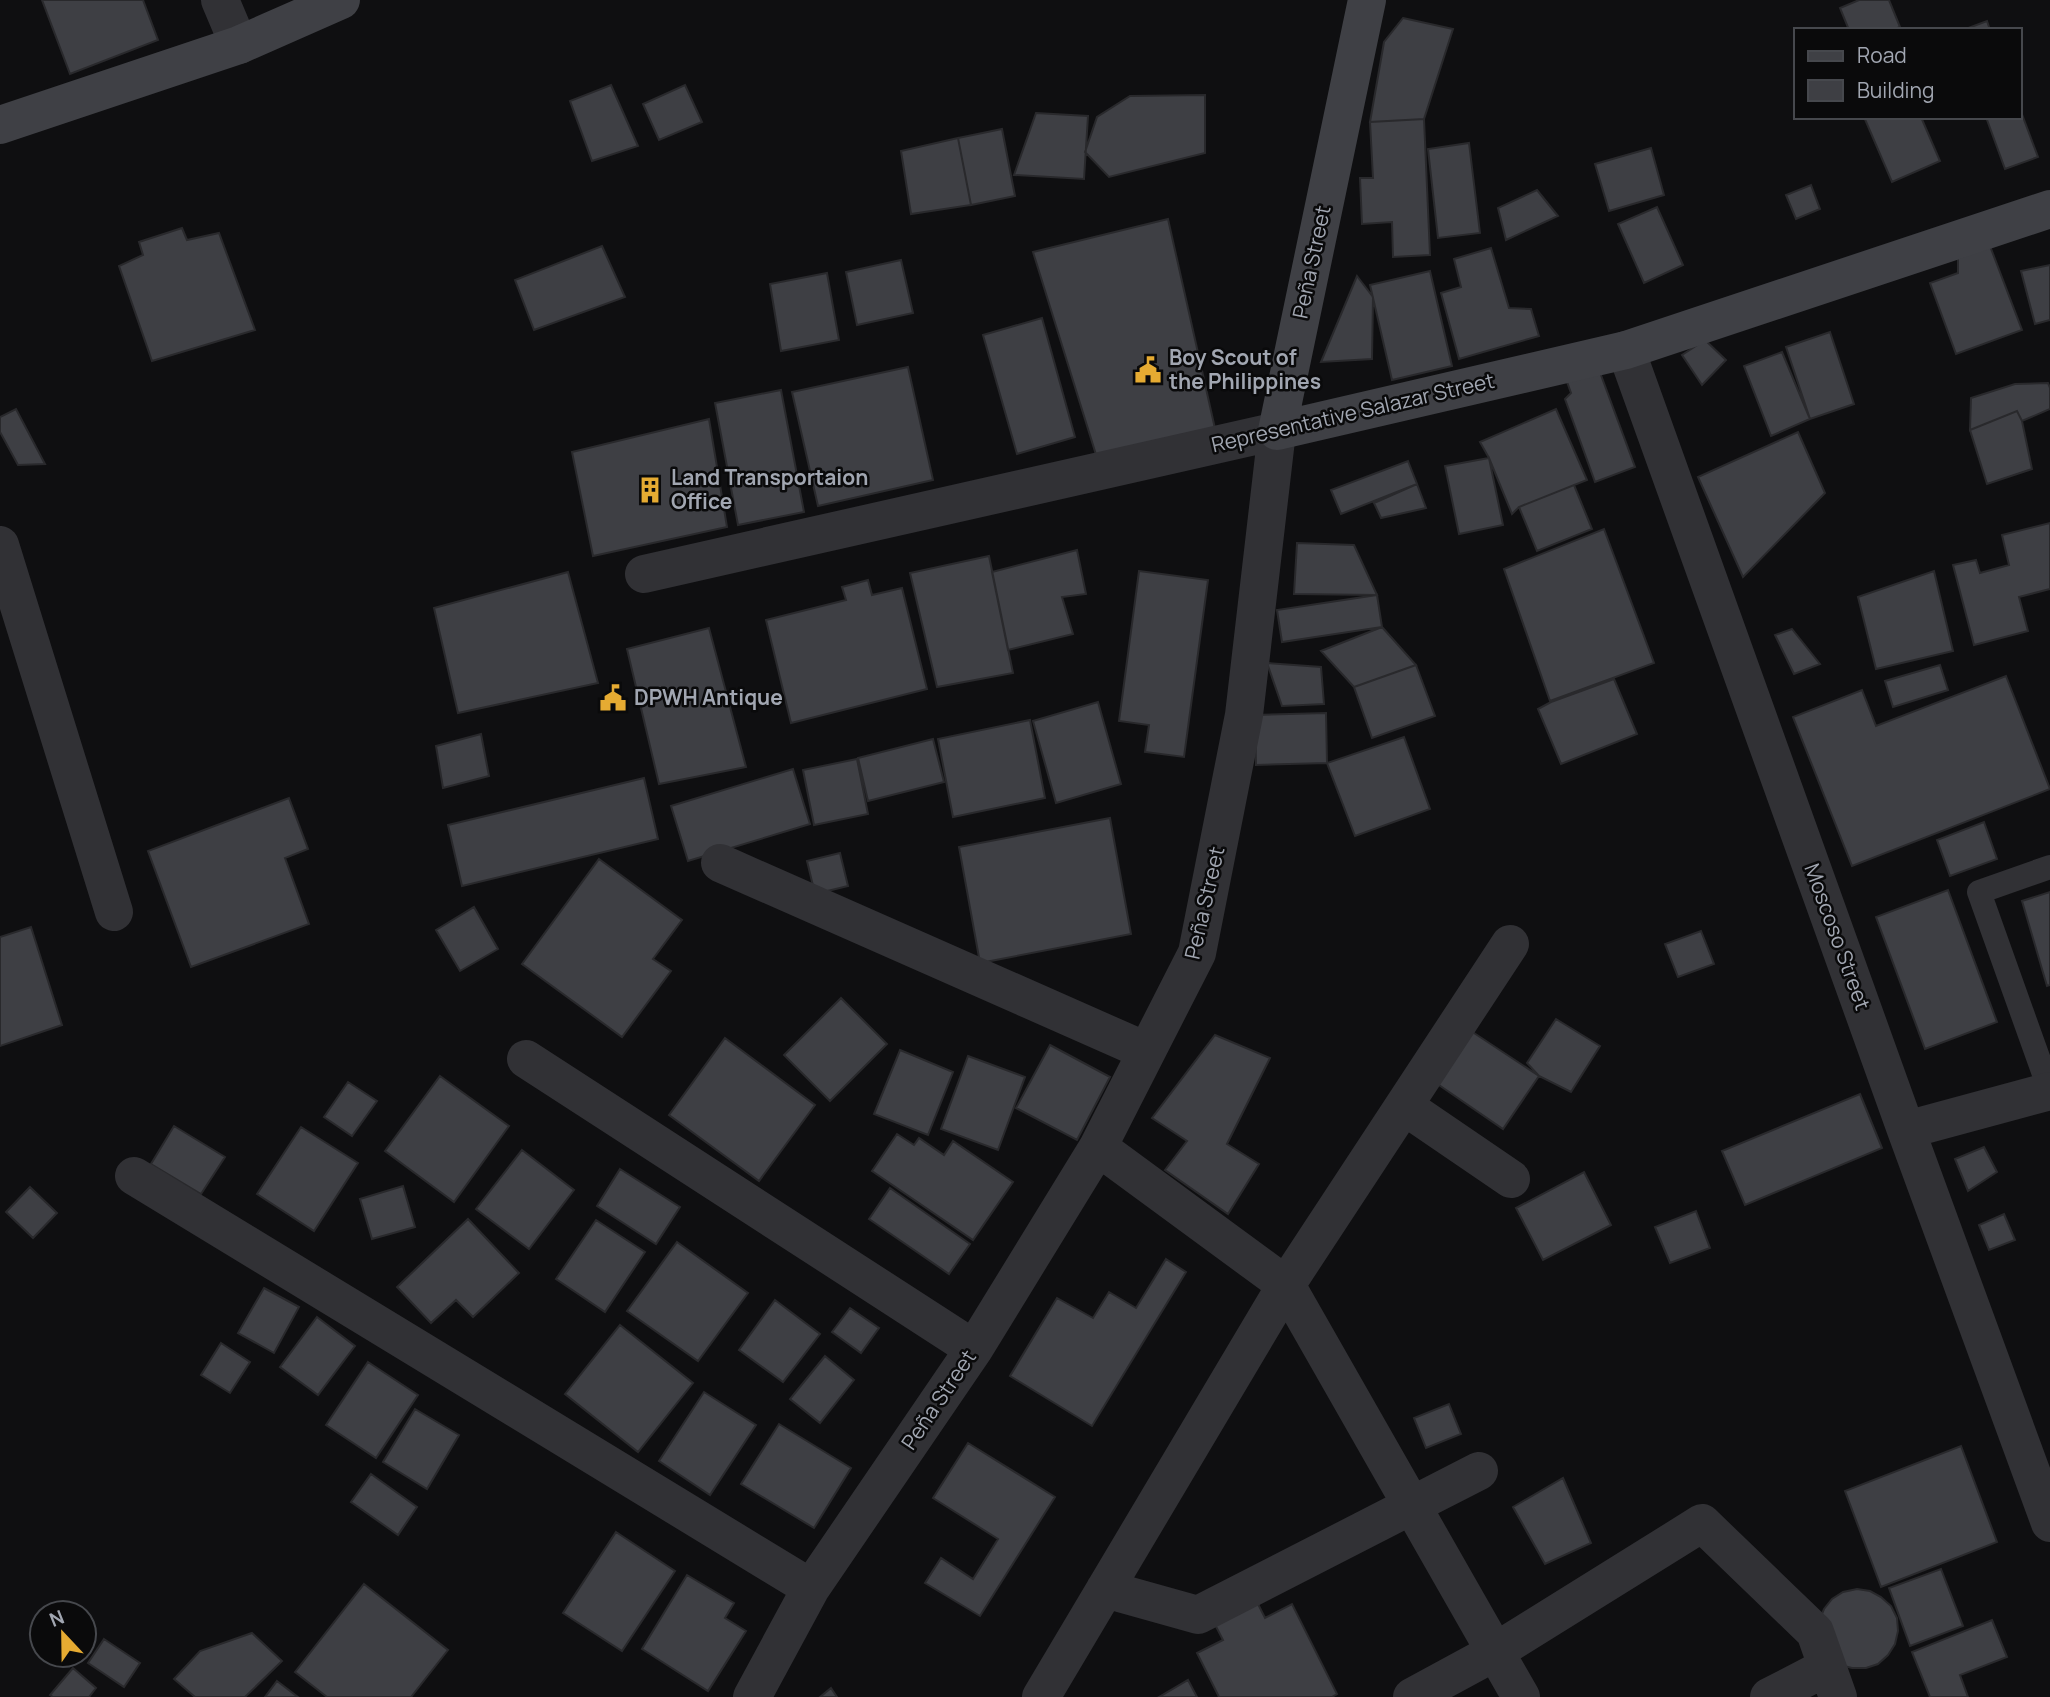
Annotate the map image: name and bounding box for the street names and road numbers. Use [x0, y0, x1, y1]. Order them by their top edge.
street label: Peña Street [1285, 203, 1337, 321]
street label: Representative Salazar Street [1209, 366, 1497, 458]
street label: Peña Street [1177, 844, 1231, 962]
street label: Moscoso Street [1798, 860, 1877, 1014]
street label: Peña Street [894, 1344, 982, 1455]

